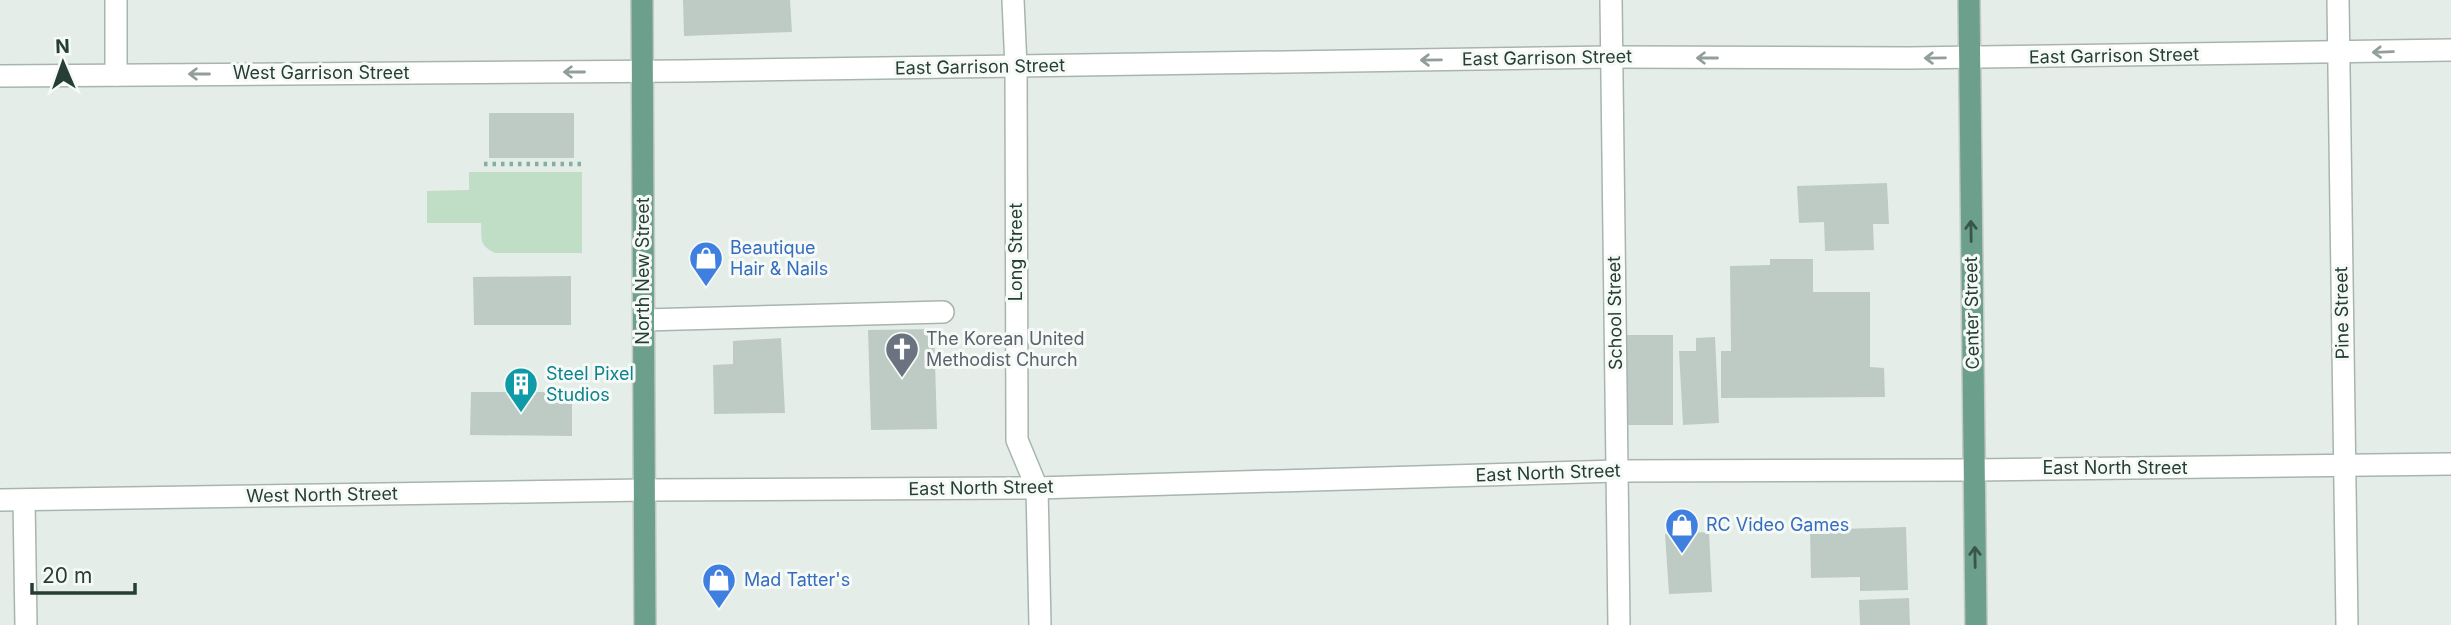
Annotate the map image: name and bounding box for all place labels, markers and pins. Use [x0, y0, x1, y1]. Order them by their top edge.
place label: Beautique Hair & Nails [730, 237, 828, 279]
shop icon: Beautique Hair & Nails [687, 239, 725, 288]
place label: The Korean United Methodist Church [926, 328, 1085, 370]
church icon: The Korean United Methodist Church [883, 330, 921, 379]
place label: Steel Pixel Studios [546, 363, 634, 405]
building icon: Steel Pixel Studios [502, 365, 540, 414]
shop icon: RC Video Games [1663, 506, 1701, 555]
place label: RC Video Games [1706, 514, 1849, 535]
shop icon: Mad Tatter's [700, 561, 738, 610]
place label: Mad Tatter's [744, 569, 850, 590]

